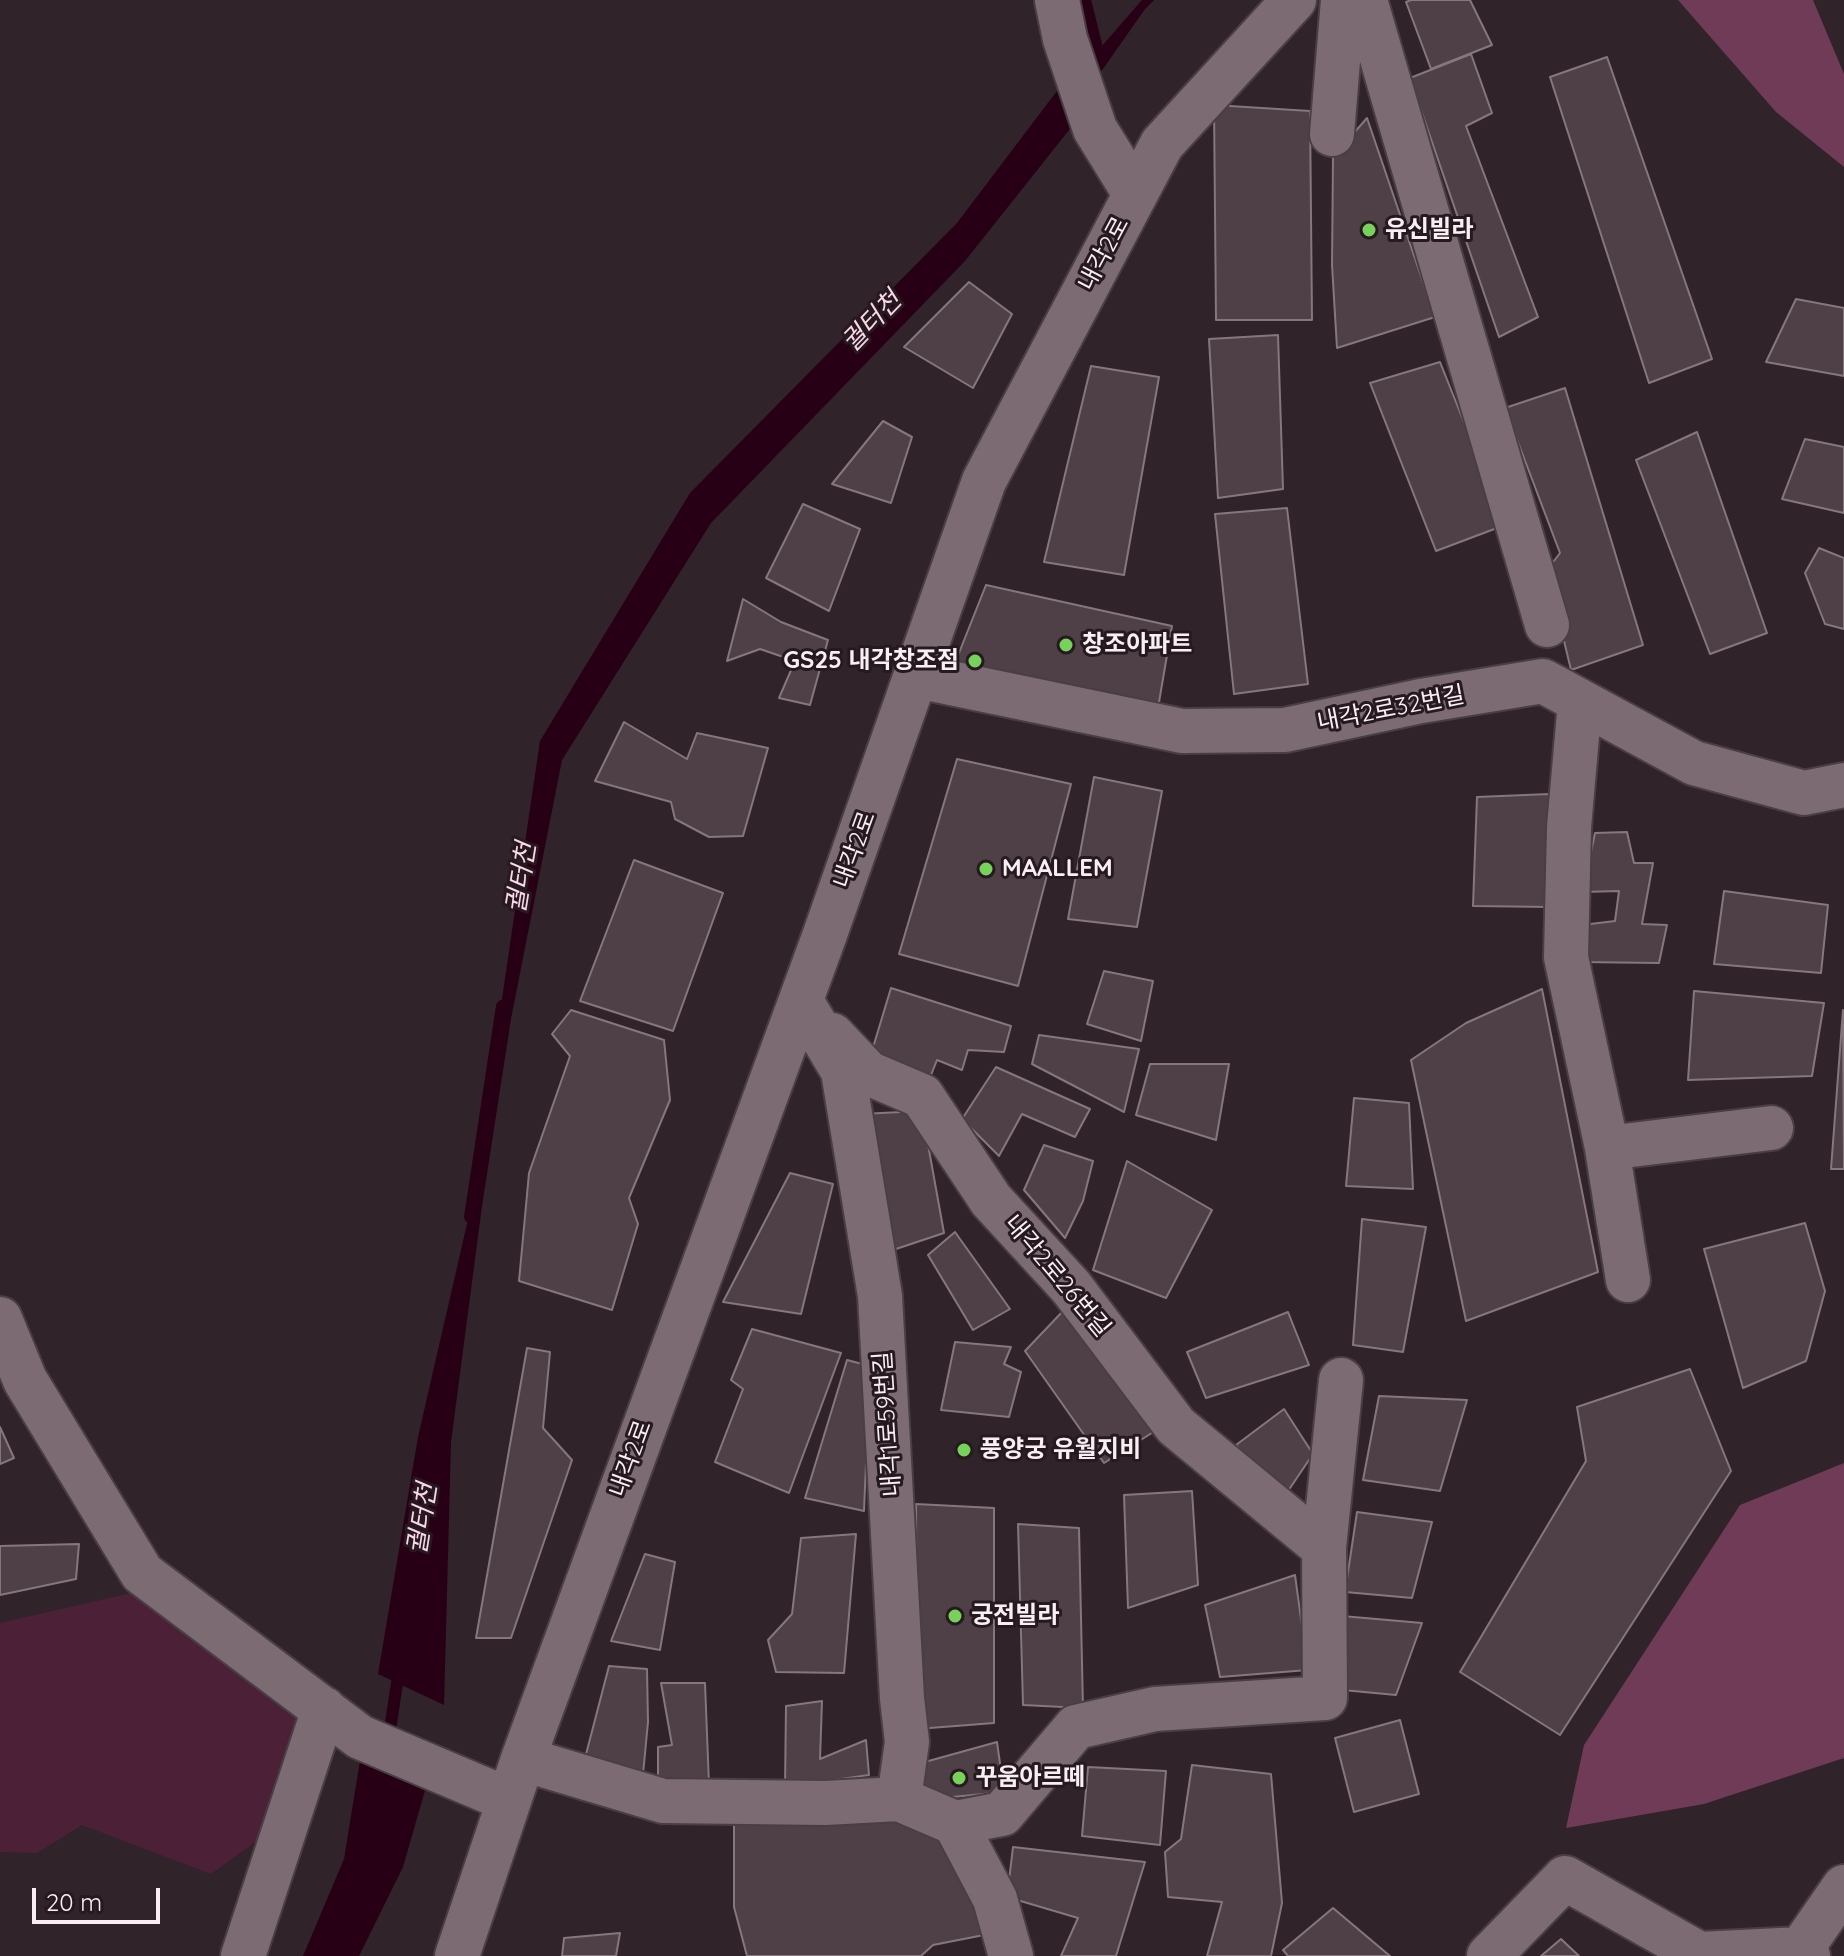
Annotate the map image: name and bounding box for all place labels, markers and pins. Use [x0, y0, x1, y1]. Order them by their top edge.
place label: 유신빌라 [1385, 216, 1473, 244]
marker: 유신빌라 [1360, 221, 1378, 239]
place label: 창조아파트 [1082, 631, 1192, 659]
marker: 창조아파트 [1057, 636, 1075, 654]
place label: GS25 내각창조점 [783, 647, 959, 675]
marker: GS25 내각창조점 [966, 652, 984, 670]
place label: MAALLEM [1002, 855, 1113, 883]
marker: MAALLEM [977, 860, 995, 878]
place label: 풍양궁 유월지비 [980, 1436, 1141, 1464]
marker: 풍양궁 유월지비 [955, 1441, 973, 1459]
place label: 궁전빌라 [971, 1602, 1059, 1630]
marker: 궁전빌라 [946, 1607, 964, 1625]
place label: 꾸움아르떼 [975, 1764, 1085, 1792]
marker: 꾸움아르떼 [950, 1769, 968, 1787]

